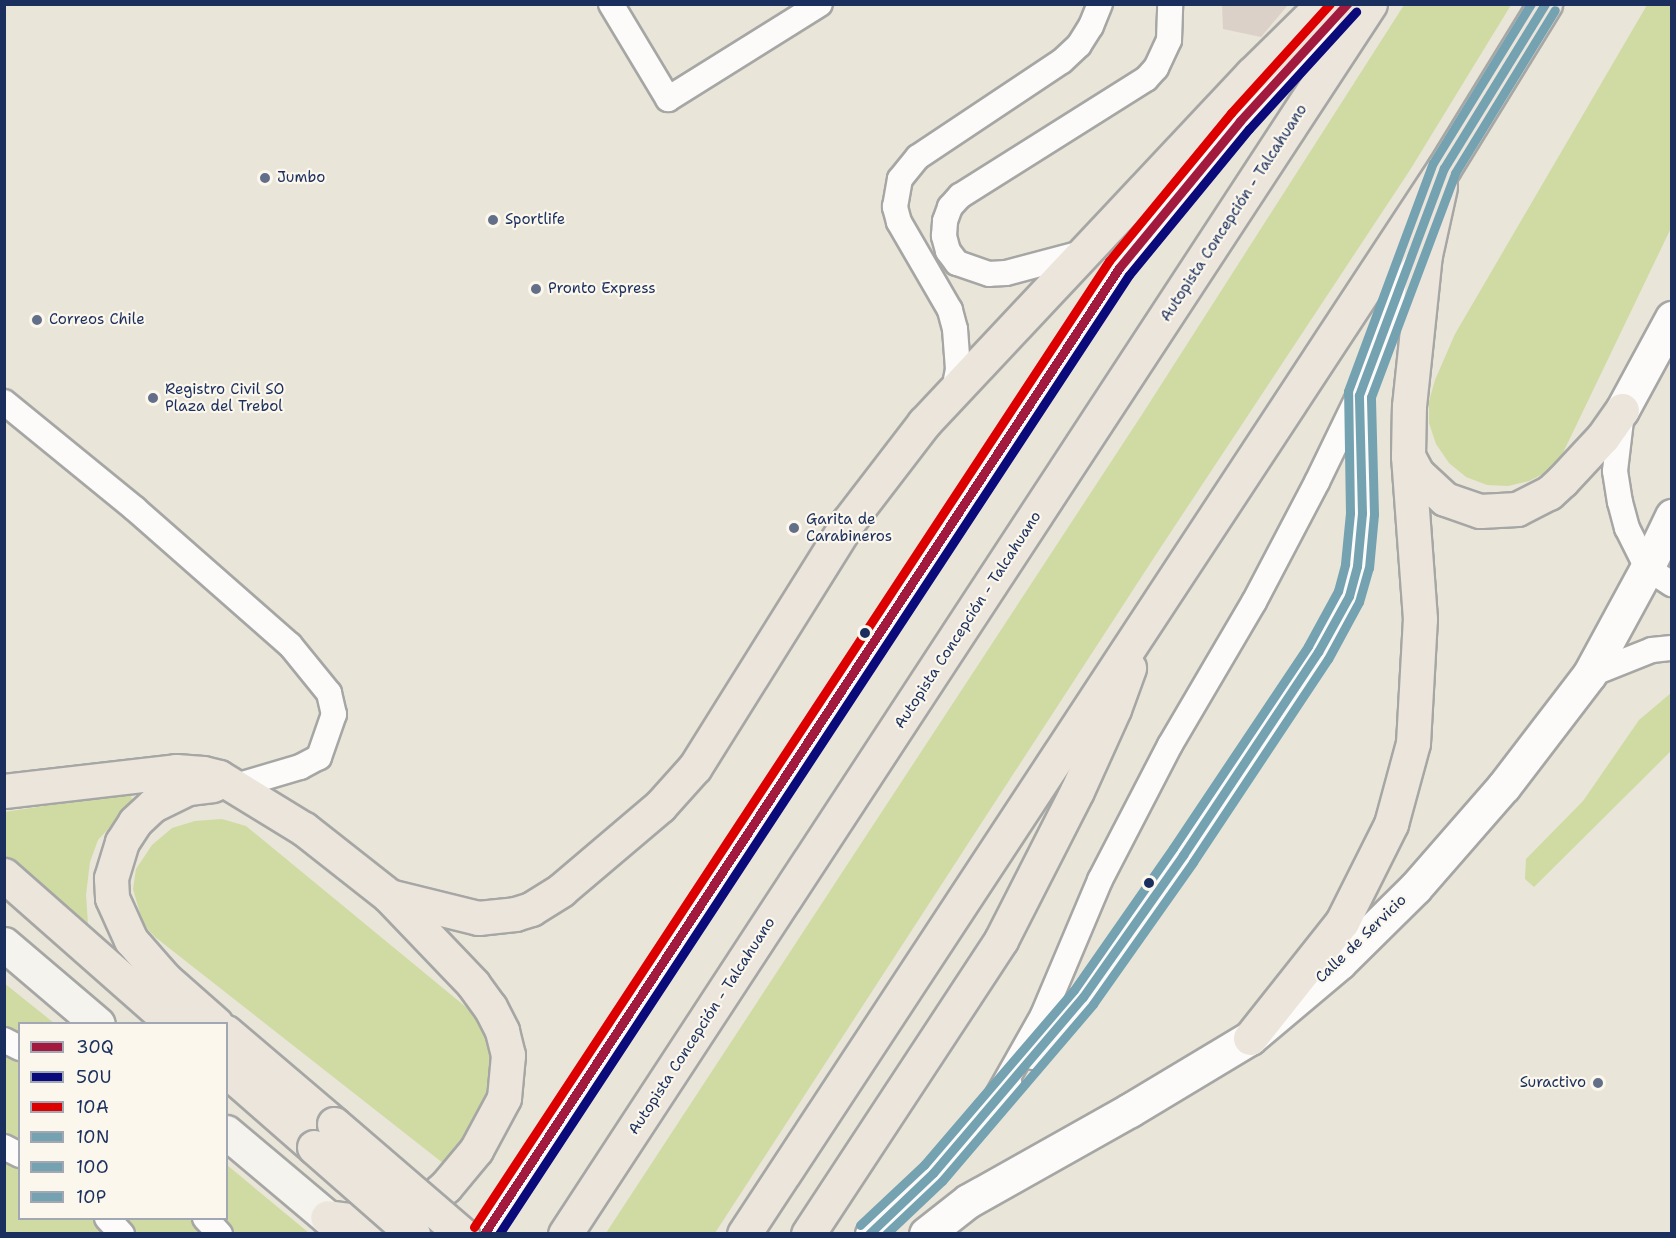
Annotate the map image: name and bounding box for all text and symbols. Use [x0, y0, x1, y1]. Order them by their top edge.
street label: Autopista Concepción - Talcahuano [1157, 101, 1311, 325]
place label: Jumbo [277, 169, 325, 187]
marker: Jumbo [258, 171, 272, 185]
place label: Sportlife [505, 211, 565, 229]
marker: Sportlife [486, 213, 500, 227]
place label: Pronto Express [548, 280, 656, 298]
marker: Pronto Express [529, 282, 543, 296]
place label: Correos Chile [49, 311, 145, 329]
marker: Correos Chile [30, 313, 44, 327]
place label: Registro Civil SO Plaza del Trebol [165, 380, 284, 415]
marker: Registro Civil SO Plaza del Trebol [146, 391, 160, 405]
street label: Autopista Concepción - Talcahuano [891, 508, 1045, 732]
place label: Garita de Carabineros [806, 510, 892, 545]
marker: Garita de Carabineros [787, 521, 801, 535]
unlabelled marker [859, 627, 871, 639]
unlabelled marker [1143, 877, 1155, 889]
street label: Calle de Servicio [1312, 891, 1410, 987]
street label: Autopista Concepción - Talcahuano [625, 914, 779, 1138]
legend [18, 1022, 228, 1220]
text: 30Q [76, 1035, 114, 1059]
text: 50U [76, 1065, 111, 1089]
place label: Suractivo [1520, 1074, 1586, 1092]
marker: Suractivo [1591, 1076, 1605, 1090]
text: 10A [76, 1095, 109, 1119]
text: 10N [76, 1125, 109, 1149]
text: 10O [76, 1155, 109, 1179]
text: 10P [76, 1185, 106, 1209]

